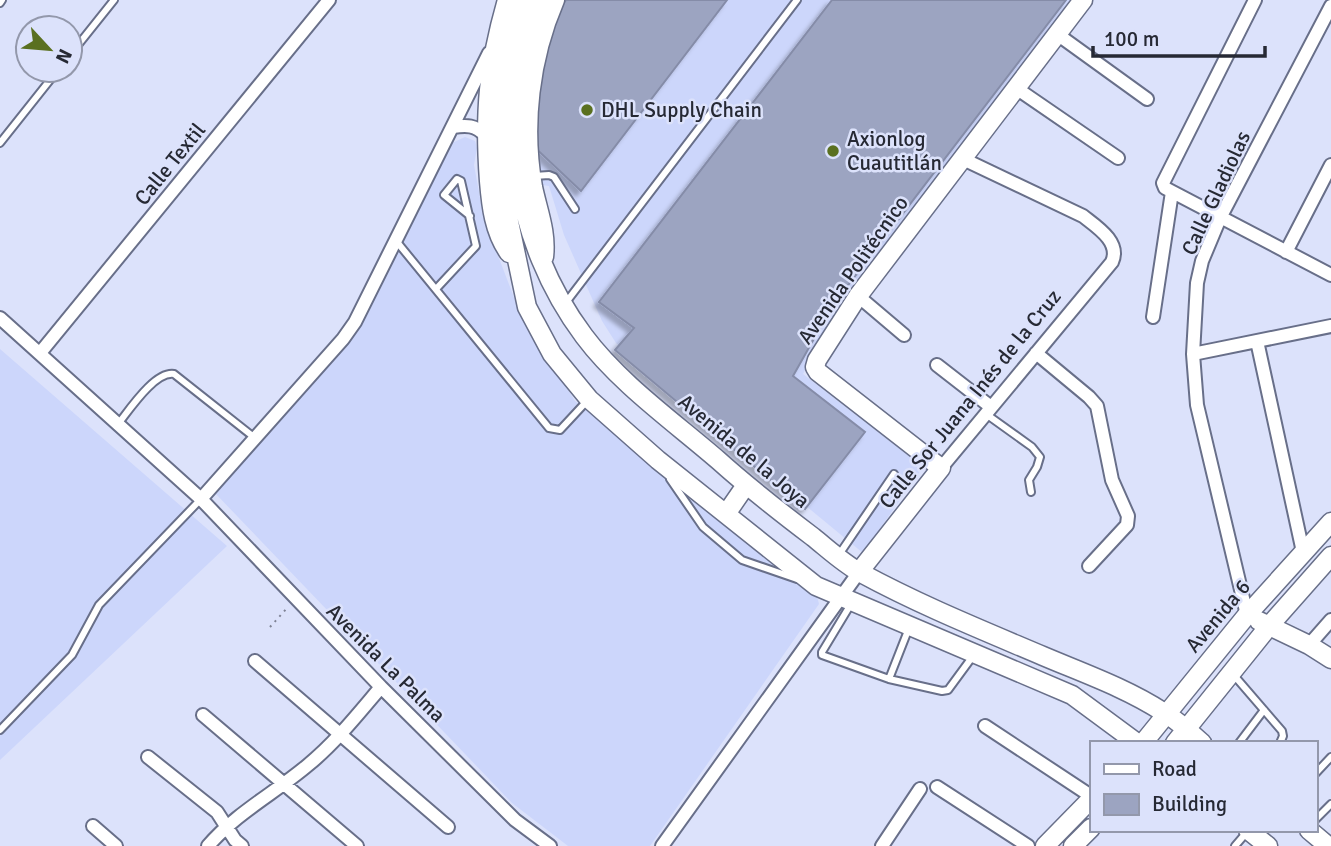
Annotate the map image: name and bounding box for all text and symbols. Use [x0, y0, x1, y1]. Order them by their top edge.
north arrow [14, 14, 84, 84]
scale bar [1093, 14, 1264, 58]
text: 100 m [1104, 26, 1159, 52]
text: N [50, 45, 77, 67]
place label: DHL Supply Chain [601, 97, 762, 123]
marker: DHL Supply Chain [579, 102, 595, 118]
street label: Calle Textil [129, 118, 211, 210]
place label: Axionlog Cuautitlán [847, 126, 942, 176]
street label: Calle Gladiolas [1176, 127, 1256, 259]
marker: Axionlog Cuautitlán [825, 143, 841, 159]
street label: Avenida Politécnico [792, 191, 914, 349]
street label: Calle Sor Juana Inés de la Cruz [874, 284, 1066, 514]
street label: Avenida de la Joya [673, 388, 815, 514]
street label: Avenida 6 [1180, 574, 1256, 658]
street label: Avenida La Palma [321, 598, 451, 728]
legend [1090, 741, 1317, 832]
text: Road [1152, 756, 1197, 782]
text: Building [1152, 791, 1227, 817]

